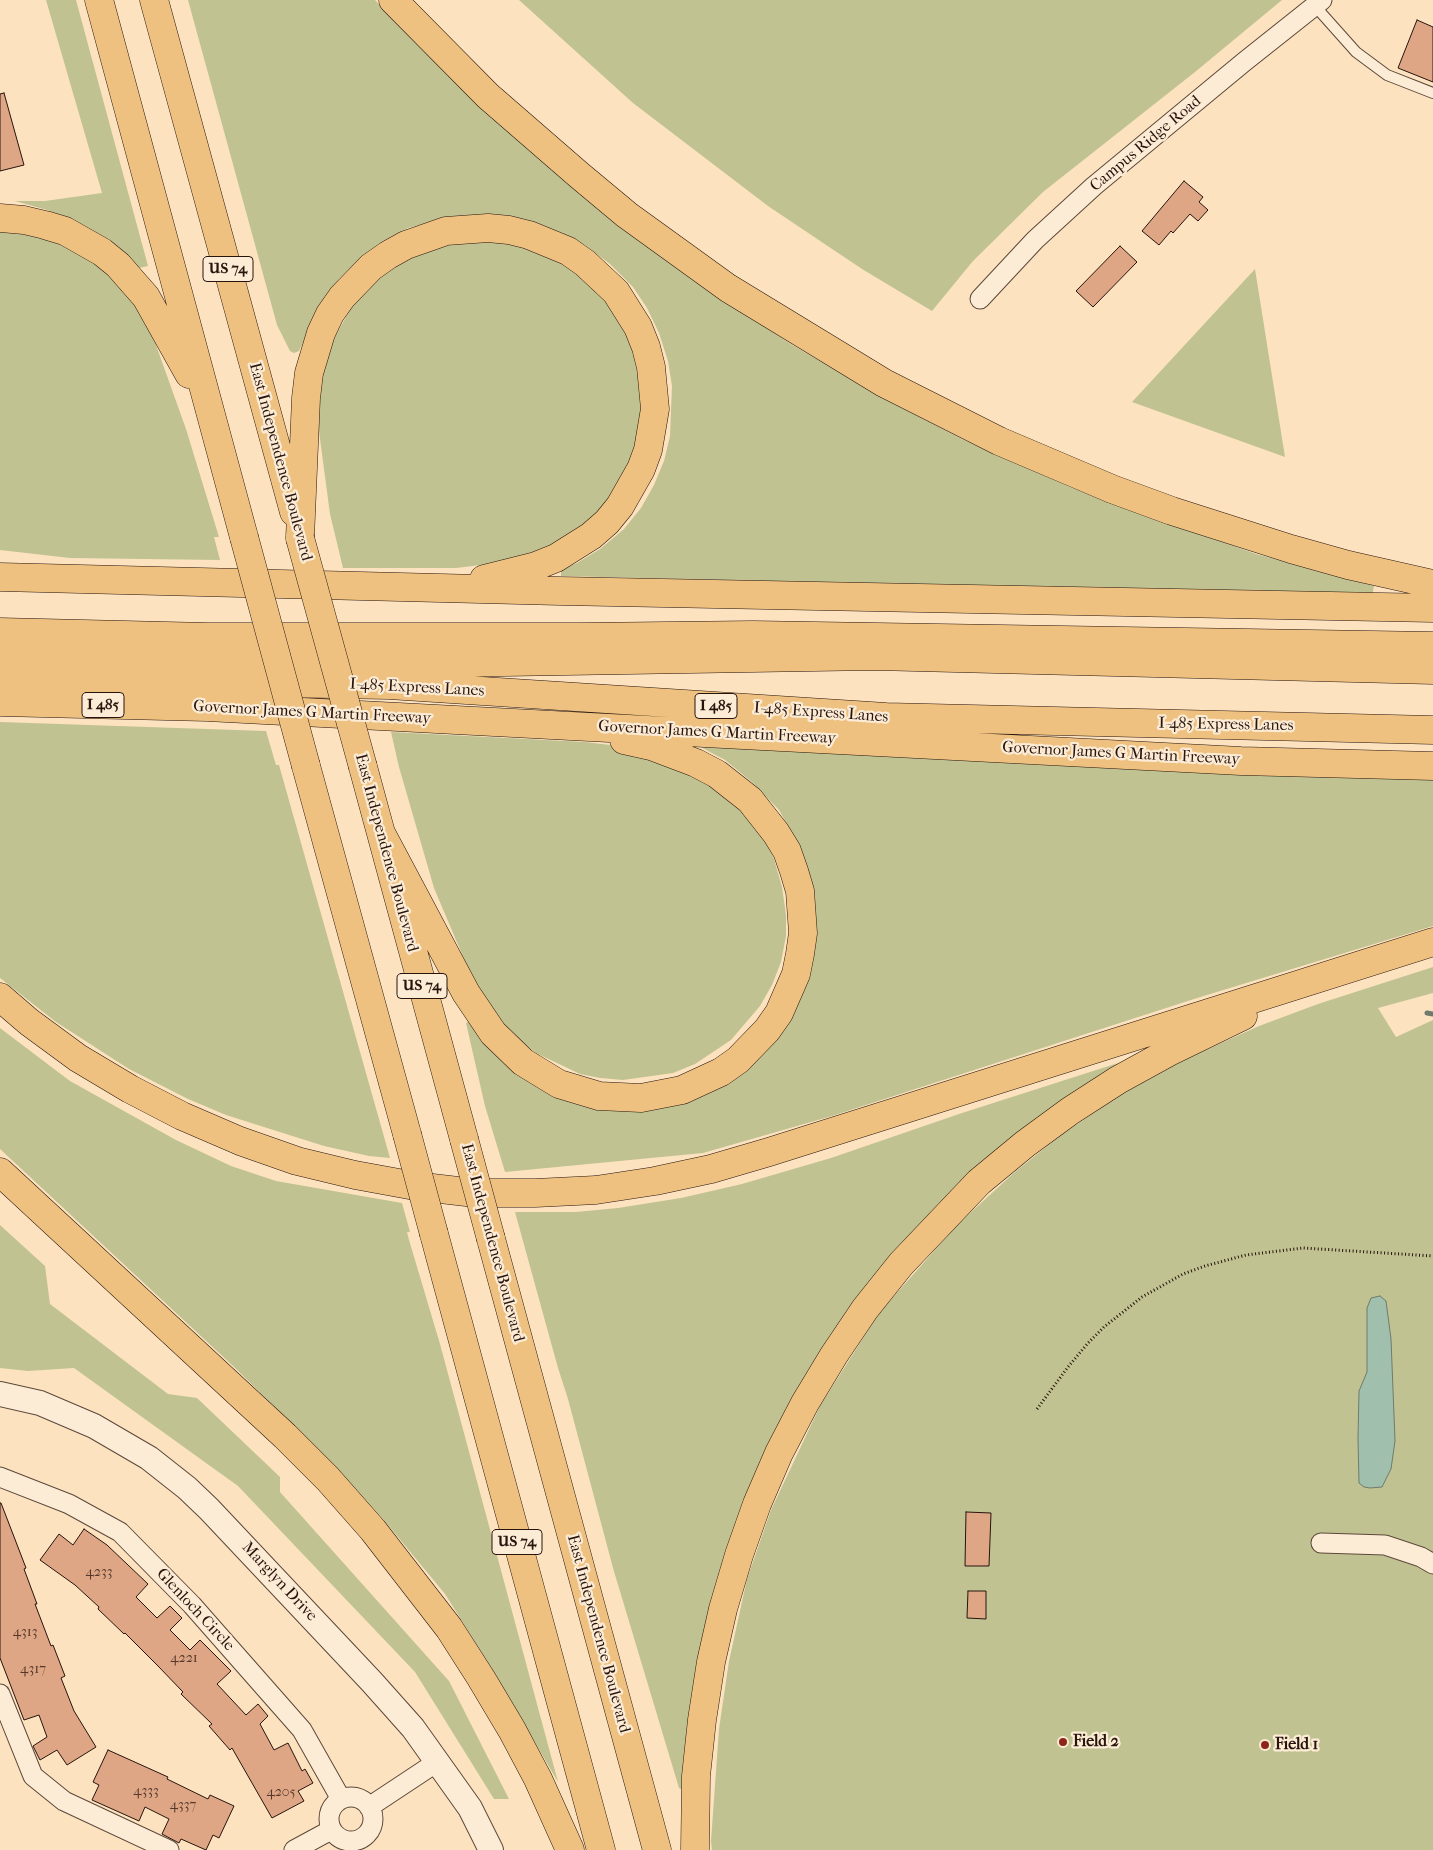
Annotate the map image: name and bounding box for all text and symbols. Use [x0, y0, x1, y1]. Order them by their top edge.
street label: Campus Ridge Road [1087, 92, 1205, 196]
road number: US 74 [203, 256, 253, 282]
street label: East Independence Boulevard [244, 361, 316, 563]
street label: I-485 Express Lanes [349, 675, 485, 701]
road number: I 485 [82, 692, 124, 718]
road number: I 485 [695, 694, 737, 718]
street label: Governor James G Martin Freeway [193, 697, 431, 729]
street label: I-485 Express Lanes [753, 699, 889, 727]
street label: I-485 Express Lanes [1158, 714, 1294, 736]
street label: Governor James G Martin Freeway [598, 717, 836, 749]
street label: Governor James G Martin Freeway [1002, 738, 1240, 770]
street label: East Independence Boulevard [350, 752, 422, 954]
road number: US 74 [397, 974, 447, 998]
street label: East Independence Boulevard [456, 1142, 528, 1344]
road number: US 74 [492, 1530, 542, 1554]
street label: East Independence Boulevard [562, 1533, 634, 1735]
street label: Marglyn Drive [237, 1538, 321, 1626]
house number: 4233 [86, 1565, 112, 1581]
street label: Glenloch Circle [152, 1565, 238, 1655]
house number: 4313 [13, 1625, 37, 1641]
house number: 4221 [170, 1651, 198, 1667]
house number: 4317 [20, 1662, 46, 1678]
place label: Field 2 [1073, 1732, 1119, 1752]
place label: Field 1 [1275, 1735, 1318, 1755]
marker: Field 2 [1057, 1736, 1069, 1748]
marker: Field 1 [1259, 1739, 1271, 1751]
house number: 4333 [133, 1784, 159, 1800]
house number: 4205 [266, 1785, 296, 1801]
house number: 4337 [170, 1798, 196, 1814]

